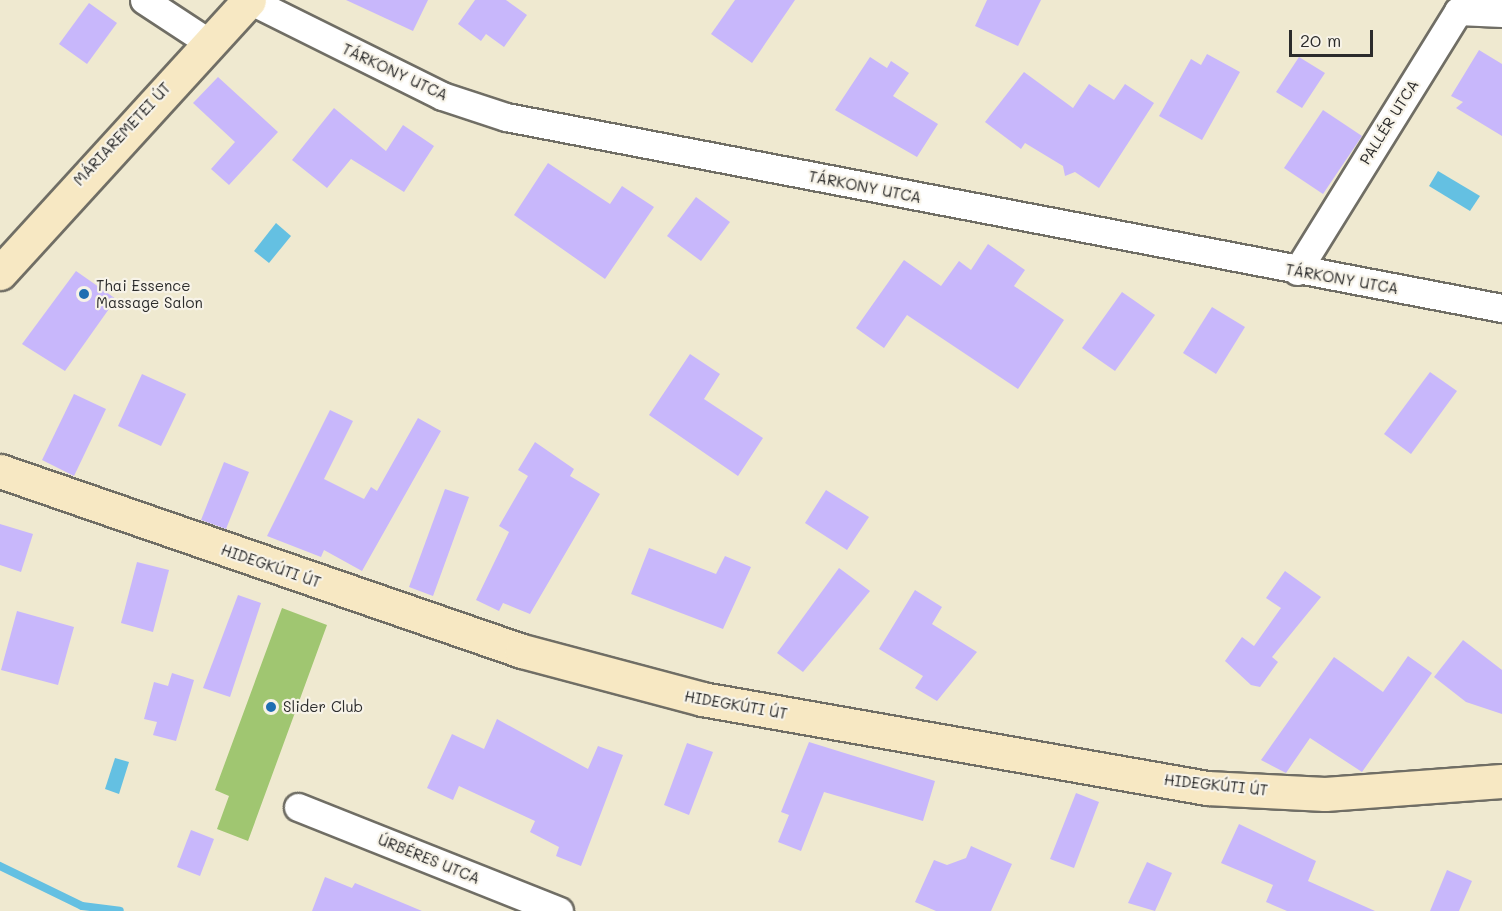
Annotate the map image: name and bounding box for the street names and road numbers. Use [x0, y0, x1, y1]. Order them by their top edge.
street label: TÁRKONY UTCA [339, 40, 451, 104]
street label: PALLÉR UTCA [1356, 76, 1422, 168]
street label: MÁRIAREMETEI ÚT [70, 79, 174, 189]
street label: TÁRKONY UTCA [807, 167, 923, 207]
street label: TÁRKONY UTCA [1284, 260, 1400, 298]
street label: HIDEGKÚTI ÚT [219, 540, 323, 592]
street label: HIDEGKÚTI ÚT [683, 687, 789, 723]
street label: HIDEGKÚTI ÚT [1163, 771, 1269, 799]
street label: ÚRBÉRES UTCA [375, 830, 483, 888]

